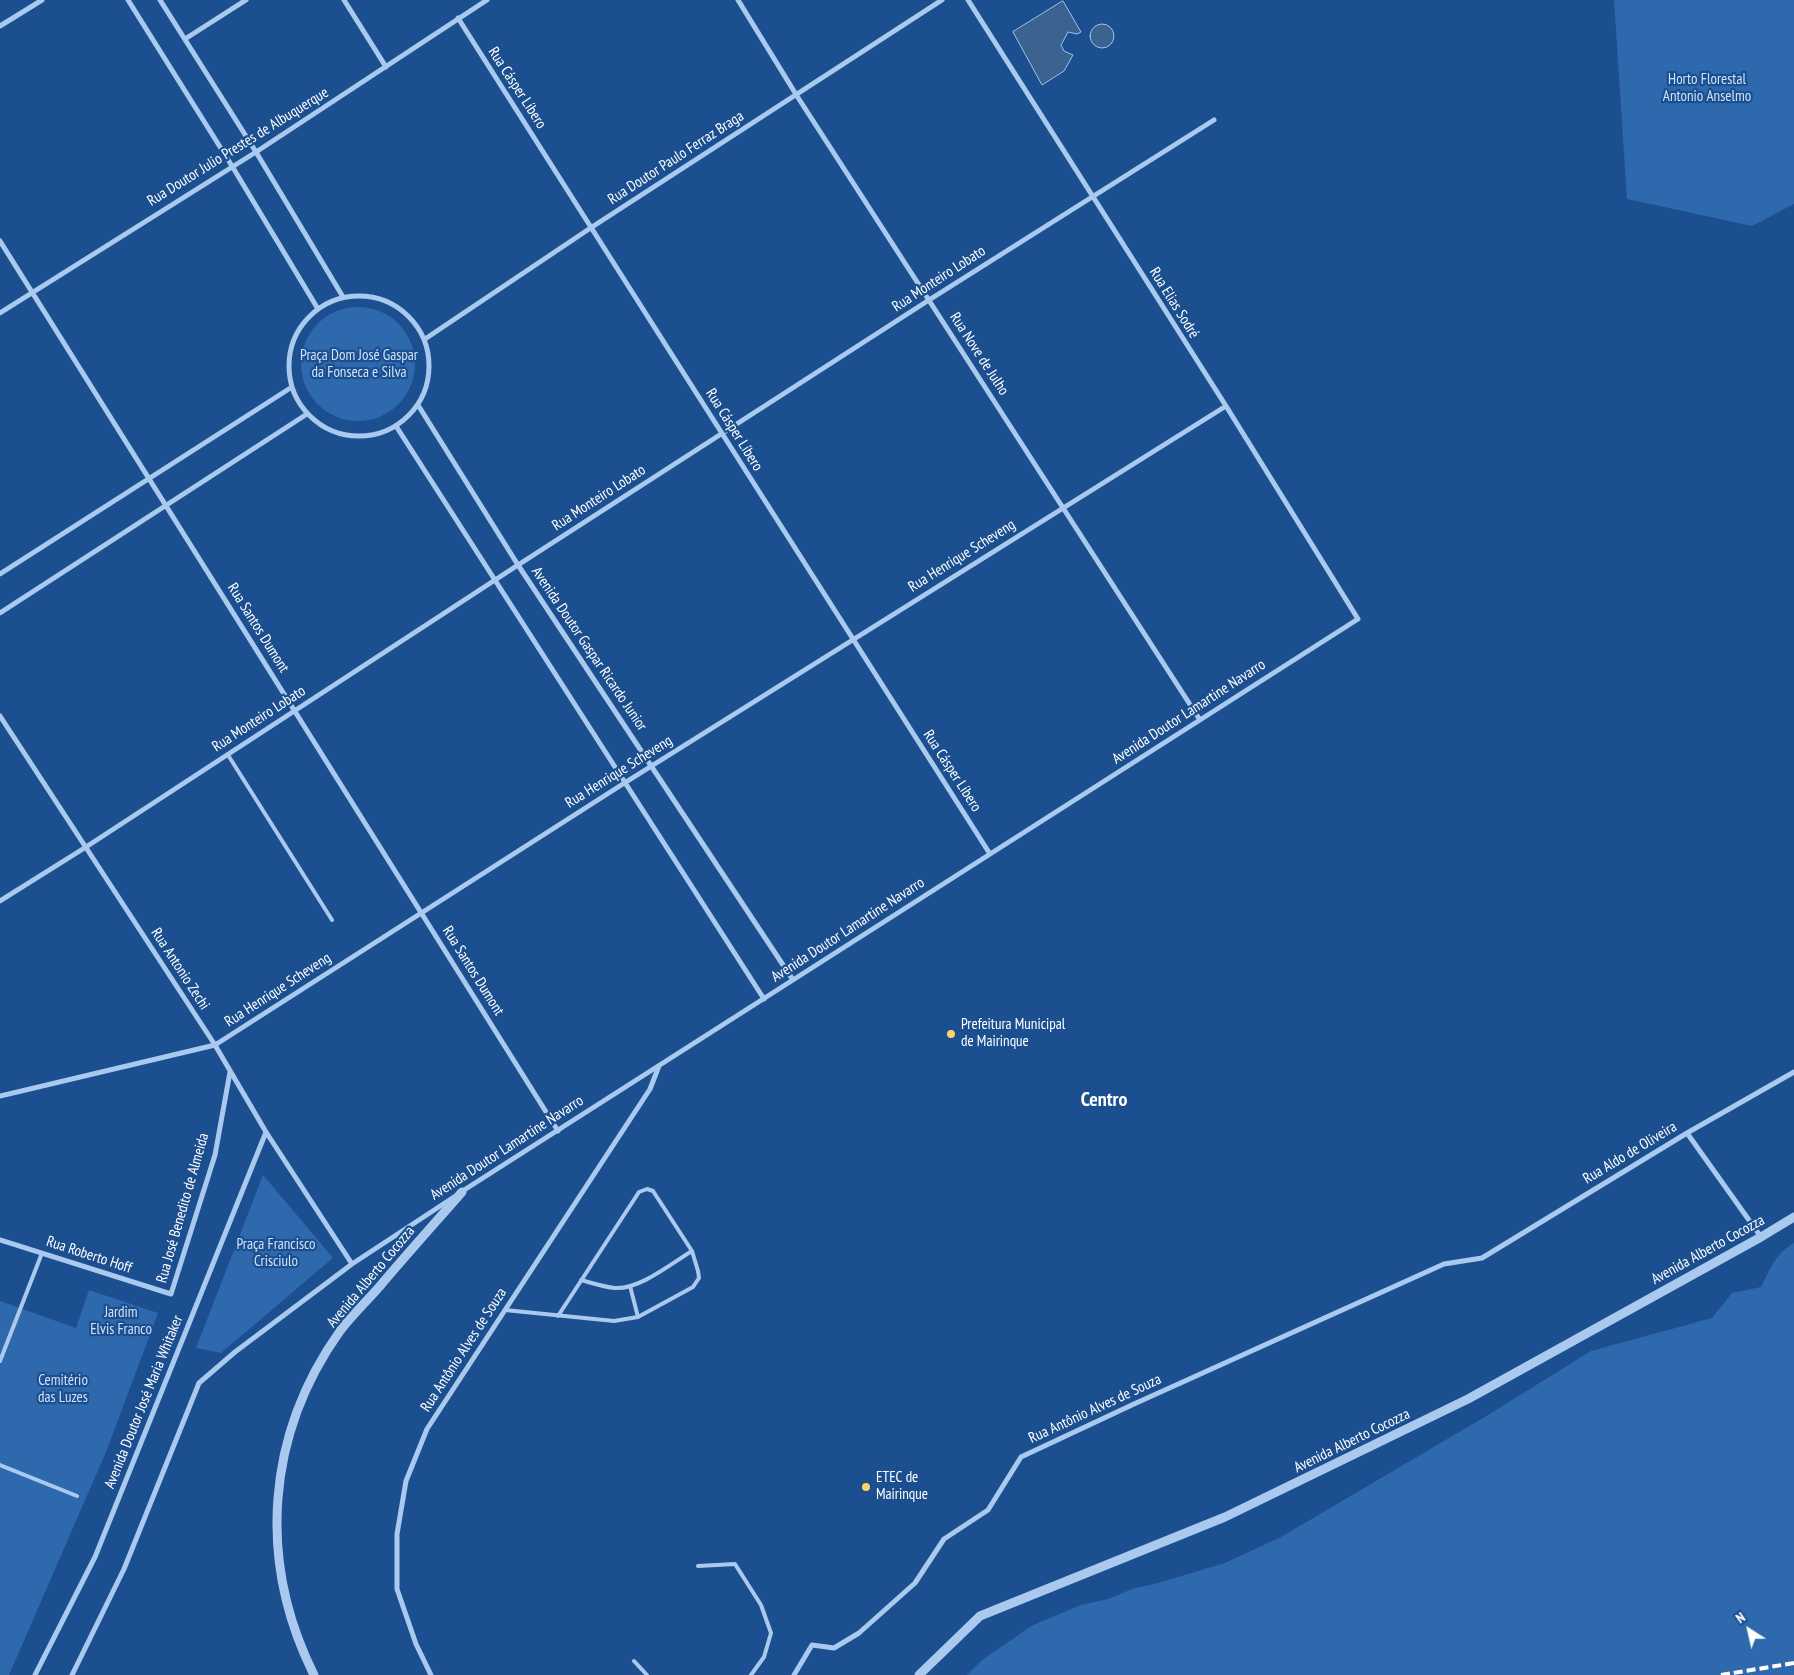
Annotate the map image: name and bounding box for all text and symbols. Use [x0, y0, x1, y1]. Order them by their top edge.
street label: Rua Cásper Líbero [484, 44, 550, 132]
park label: Horto Florestal Antonio Anselmo [1663, 71, 1751, 106]
street label: Rua Doutor Julio Prestes de Albuquerque [144, 84, 332, 210]
street label: Rua Doutor Paulo Ferraz Braga [605, 107, 747, 209]
street label: Rua Monteiro Lobato [889, 242, 989, 316]
street label: Rua Elias Sodré [1145, 264, 1203, 342]
street label: Rua Nove de Julho [946, 309, 1012, 399]
park label: Praça Dom José Gaspar da Fonseca e Silva [300, 347, 418, 382]
street label: Rua Cásper Líbero [702, 386, 766, 474]
street label: Rua Monteiro Lobato [549, 461, 649, 535]
street label: Rua Henrique Scheveng [905, 516, 1019, 596]
street label: Avenida Doutor Gaspar Ricardo Junior [527, 564, 651, 734]
street label: Rua Santos Dumont [223, 580, 293, 676]
street label: Avenida Doutor Lamartine Navarro [1109, 656, 1269, 768]
street label: Rua Monteiro Lobato [209, 682, 309, 756]
street label: Rua Cásper Líbero [919, 727, 985, 815]
street label: Rua Henrique Scheveng [562, 732, 676, 812]
street label: Avenida Doutor Lamartine Navarro [768, 874, 928, 986]
street label: Rua Santos Dumont [438, 923, 508, 1019]
street label: Rua Antonio Zechi [147, 925, 213, 1013]
street label: Rua Henrique Scheveng [222, 949, 334, 1031]
place label: Prefeitura Municipal de Mairinque [961, 1016, 1065, 1051]
marker: Prefeitura Municipal de Mairinque [945, 1028, 957, 1040]
district label: Centro [1081, 1088, 1127, 1112]
street label: Avenida Doutor Lamartine Navarro [427, 1092, 587, 1204]
street label: Rua Aldo de Oliveira [1580, 1118, 1680, 1188]
street label: Rua José Benedito de Almeida [153, 1131, 213, 1285]
street label: Avenida Alberto Cocozza [1648, 1211, 1768, 1289]
street label: Avenida Alberto Cocozza [323, 1223, 419, 1331]
street label: Rua Roberto Hoff [44, 1233, 134, 1277]
park label: Praça Francisco Crisciulo [236, 1236, 316, 1271]
street label: Rua Antônio Alves de Souza [417, 1285, 511, 1415]
park label: Jardim Elvis Franco [90, 1304, 152, 1339]
street label: Avenida Doutor José Maria Whitaker [101, 1313, 187, 1491]
street label: Rua Antônio Alves de Souza [1026, 1370, 1164, 1448]
park label: Cemitério das Luzes [38, 1372, 88, 1407]
street label: Avenida Alberto Cocozza [1291, 1405, 1413, 1477]
place label: ETEC de Mairinque [876, 1469, 928, 1504]
marker: ETEC de Mairinque [860, 1481, 872, 1493]
north arrow [1724, 1605, 1774, 1655]
text: N [1732, 1608, 1749, 1627]

